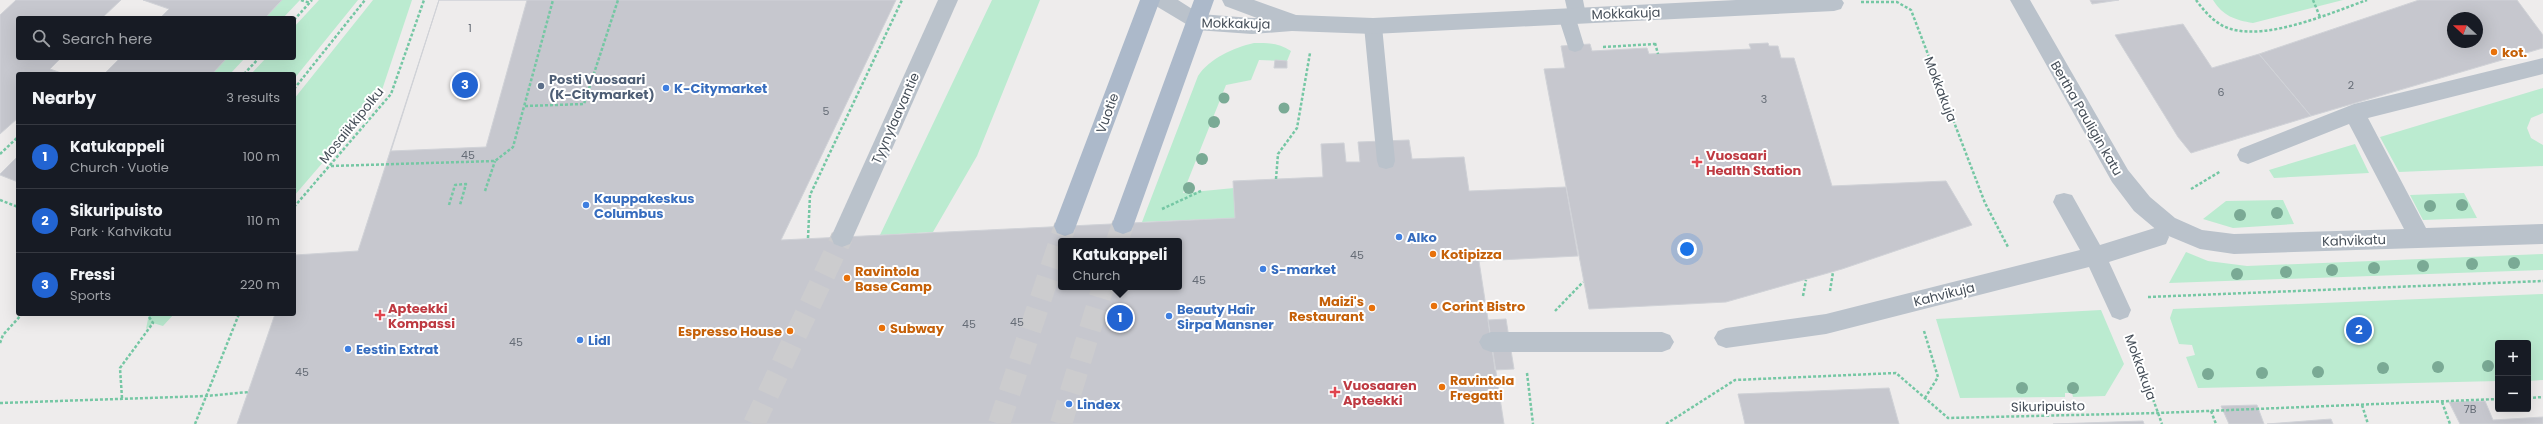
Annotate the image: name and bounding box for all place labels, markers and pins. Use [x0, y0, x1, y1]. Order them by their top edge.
place label: kot. [2502, 43, 2528, 62]
marker: kot. [2489, 47, 2499, 57]
pin: 3 [452, 70, 478, 100]
place label: Posti Vuosaari (K-Citymarket) [549, 70, 655, 104]
place label: K-Citymarket [674, 79, 767, 98]
marker: Posti Vuosaari (K-Citymarket) [536, 81, 546, 91]
marker: K-Citymarket [661, 83, 671, 93]
place label: Vuosaari Health Station [1706, 146, 1801, 180]
marker: Vuosaari Health Station [1691, 156, 1703, 168]
place label: Kauppakeskus Columbus [594, 189, 694, 223]
marker: Kauppakeskus Columbus [581, 200, 591, 210]
place label: Alko [1407, 228, 1437, 247]
marker: Alko [1394, 232, 1404, 242]
place label: Kotipizza [1441, 245, 1502, 264]
marker: Kotipizza [1428, 249, 1438, 259]
place label: S-market [1271, 260, 1336, 279]
place label: Ravintola Base Camp [855, 262, 932, 296]
marker: S-market [1258, 264, 1268, 274]
marker: Ravintola Base Camp [842, 273, 852, 283]
place label: Maizi's Restaurant [1289, 292, 1364, 326]
place label: Corint Bistro [1442, 297, 1525, 316]
place label: Apteekki Kompassi [388, 299, 455, 333]
place label: Beauty Hair Sirpa Mansner [1177, 300, 1274, 334]
marker: Corint Bistro [1429, 301, 1439, 311]
pin: 1 [1107, 303, 1133, 333]
marker: Maizi's Restaurant [1367, 303, 1377, 313]
marker: Apteekki Kompassi [375, 310, 385, 320]
marker: Beauty Hair Sirpa Mansner [1164, 311, 1174, 321]
pin: 2 [2346, 315, 2372, 345]
place label: Subway [890, 319, 945, 338]
place label: Espresso House [678, 322, 782, 341]
marker: Subway [877, 323, 887, 333]
marker: Espresso House [785, 326, 795, 336]
place label: Lidl [588, 331, 611, 350]
marker: Lidl [575, 335, 585, 345]
place label: Eestin Extrat [356, 340, 439, 359]
marker: Eestin Extrat [343, 344, 353, 354]
place label: Ravintola Fregatti [1450, 371, 1514, 405]
place label: Vuosaaren Apteekki [1343, 376, 1417, 410]
marker: Ravintola Fregatti [1437, 382, 1447, 392]
marker: Vuosaaren Apteekki [1330, 387, 1340, 397]
place label: Lindex [1077, 395, 1121, 414]
marker: Lindex [1064, 399, 1074, 409]

